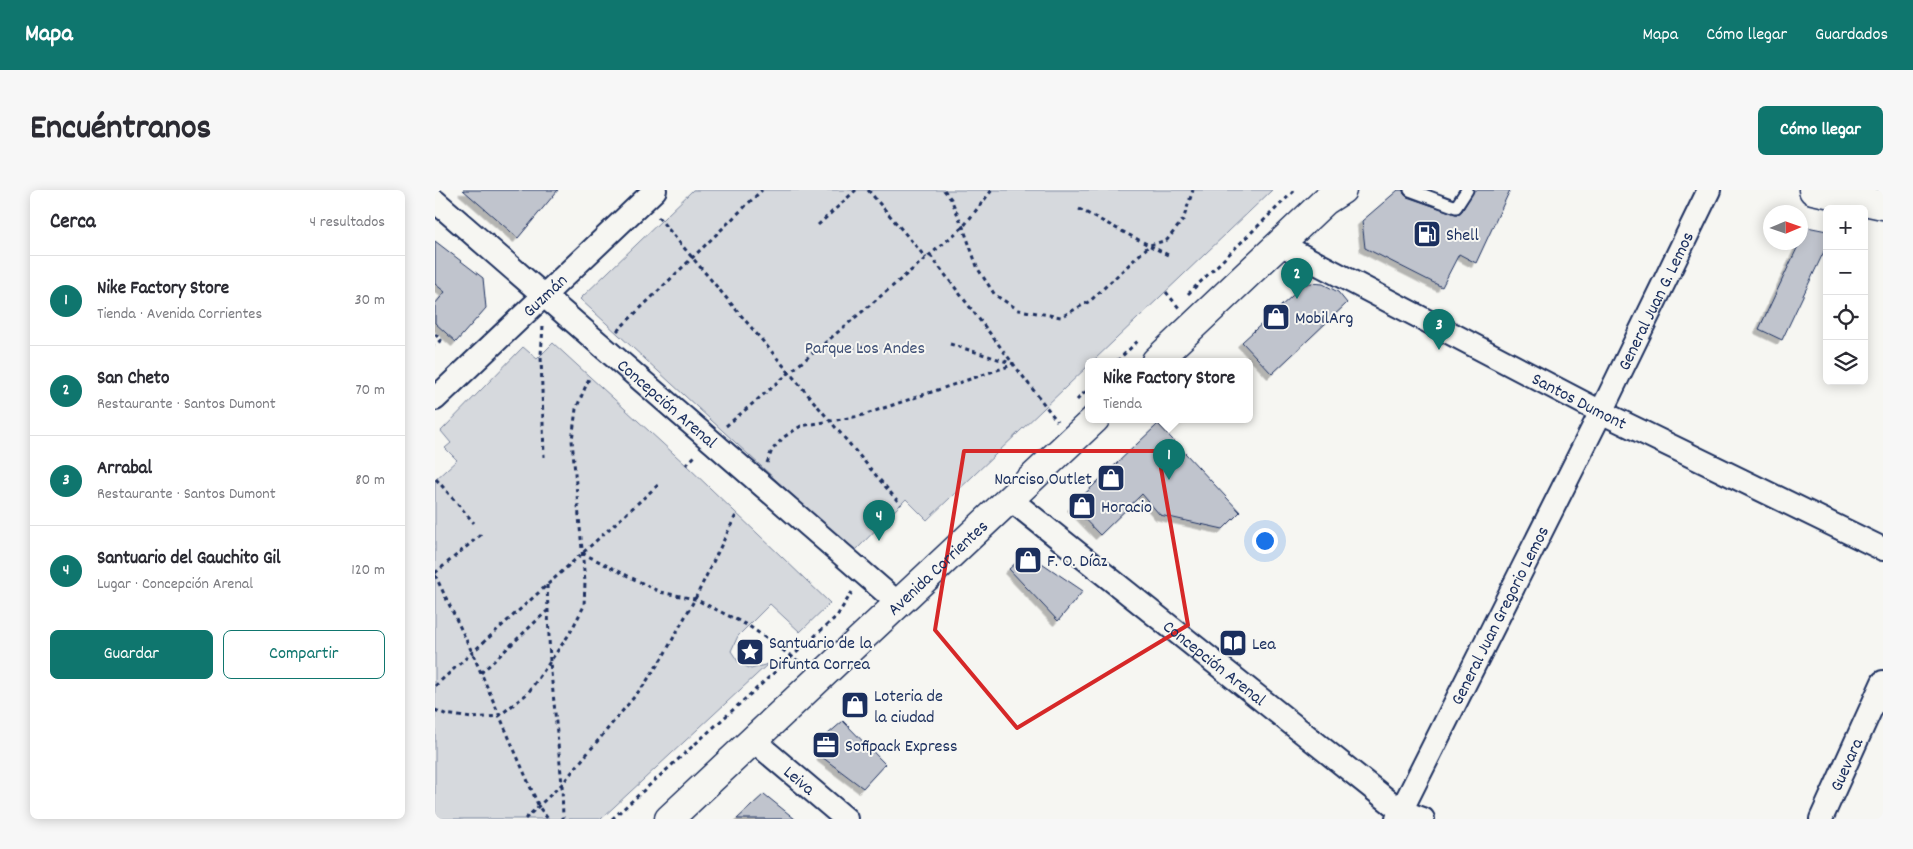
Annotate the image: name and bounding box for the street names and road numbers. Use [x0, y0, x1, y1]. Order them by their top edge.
street label: General Juan G. Lemos [1613, 228, 1702, 375]
street label: Guzmán [518, 269, 574, 324]
street label: Concepción Arenal [610, 354, 722, 456]
street label: Santos Dumont [1527, 368, 1630, 438]
street label: Avenida Corrientes [883, 515, 995, 623]
street label: General Juan Gregorio Lemos [1446, 523, 1557, 710]
street label: Concepción Arenal [1156, 616, 1271, 714]
street label: Guevara [1825, 734, 1871, 796]
street label: Leiva [777, 761, 820, 803]

